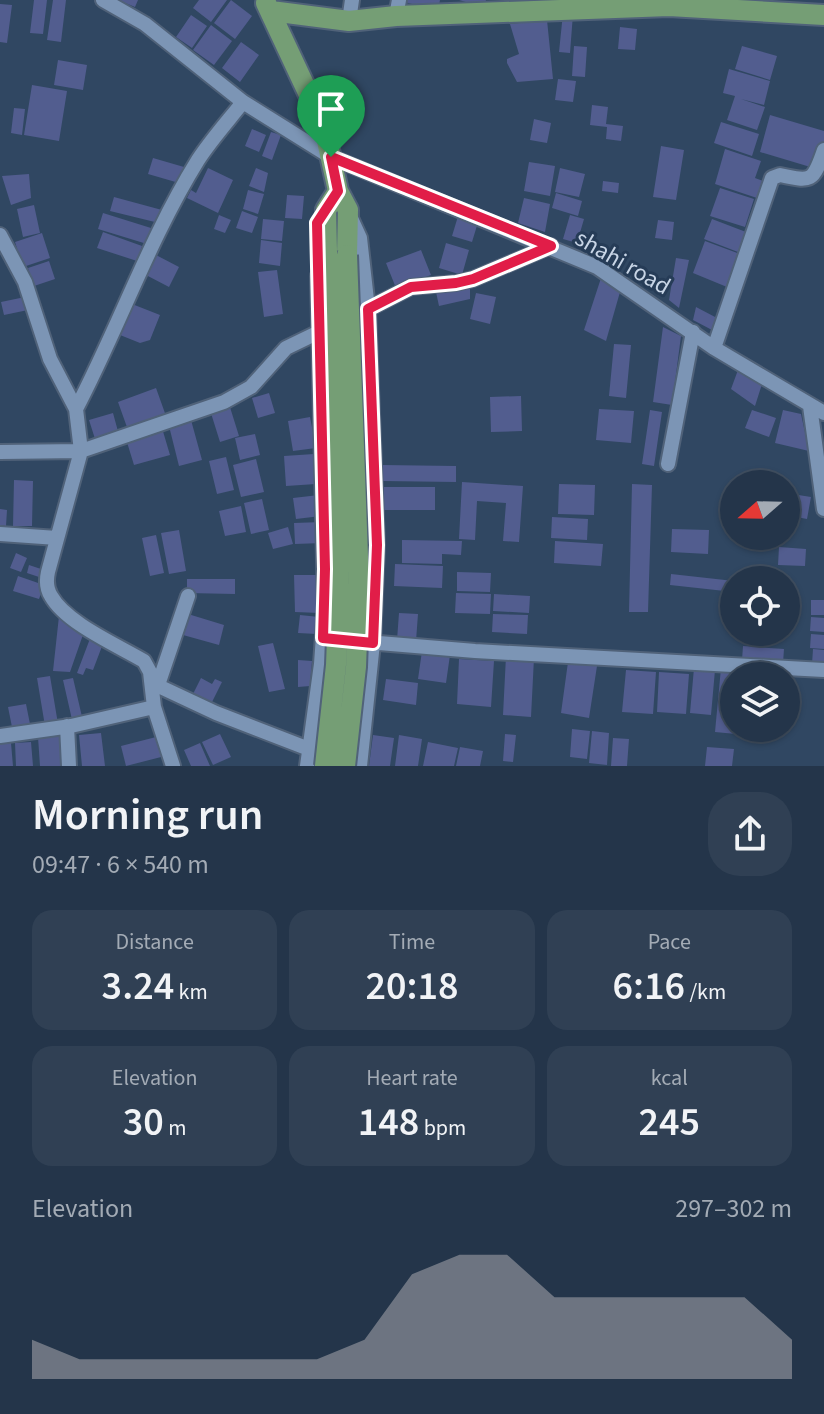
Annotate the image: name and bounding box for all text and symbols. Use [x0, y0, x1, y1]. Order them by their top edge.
pin [297, 75, 365, 157]
icon: arrive [309, 87, 353, 131]
street label: shahi road [568, 221, 677, 304]
north arrow [720, 470, 800, 550]
map controls [720, 470, 800, 742]
button: locate [720, 566, 800, 646]
button: layers [720, 662, 800, 742]
text: Morning run [32, 784, 263, 847]
button: share [708, 792, 792, 876]
text: 09:47 · 6 × 540 m [32, 846, 209, 883]
text: Distance [116, 926, 194, 958]
text: Time [389, 926, 435, 958]
text: Pace [648, 926, 691, 958]
text: 3.24 [102, 958, 174, 1015]
text: 20:18 [365, 958, 459, 1015]
text: 6:16 [612, 958, 685, 1015]
text: km [174, 976, 208, 1008]
text: /km [685, 976, 726, 1008]
text: Elevation [112, 1062, 198, 1094]
text: Heart rate [366, 1062, 458, 1094]
text: kcal [651, 1062, 688, 1094]
text: 30 [123, 1094, 164, 1151]
text: 148 [358, 1094, 419, 1151]
text: 245 [639, 1094, 700, 1151]
text: m [164, 1112, 187, 1144]
text: bpm [419, 1112, 466, 1144]
text: Elevation [32, 1190, 133, 1227]
text: 297–302 m [675, 1190, 792, 1227]

